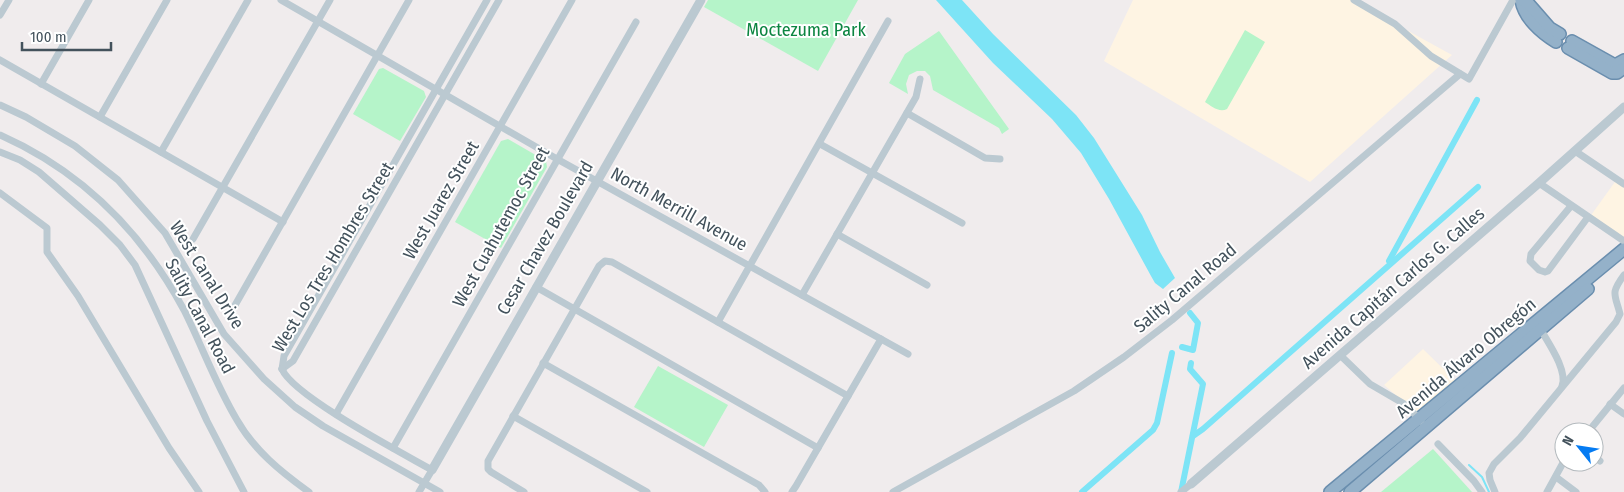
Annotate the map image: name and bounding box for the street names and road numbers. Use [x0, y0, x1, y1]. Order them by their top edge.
street label: West Juarez Street [398, 137, 484, 263]
street label: West Cuahutemoc Street [448, 143, 554, 311]
street label: Cesar Chavez Boulevard [492, 157, 598, 319]
street label: West Los Tres Hombres Street [267, 158, 399, 356]
street label: North Merrill Avenue [607, 162, 751, 256]
street label: Avenida Capitán Carlos G. Calles [1297, 202, 1489, 373]
street label: West Canal Drive [165, 217, 249, 333]
street label: Sality Canal Road [1129, 239, 1241, 337]
street label: Sality Canal Road [160, 255, 240, 377]
street label: Avenida Álvaro Obregón [1391, 292, 1540, 423]

